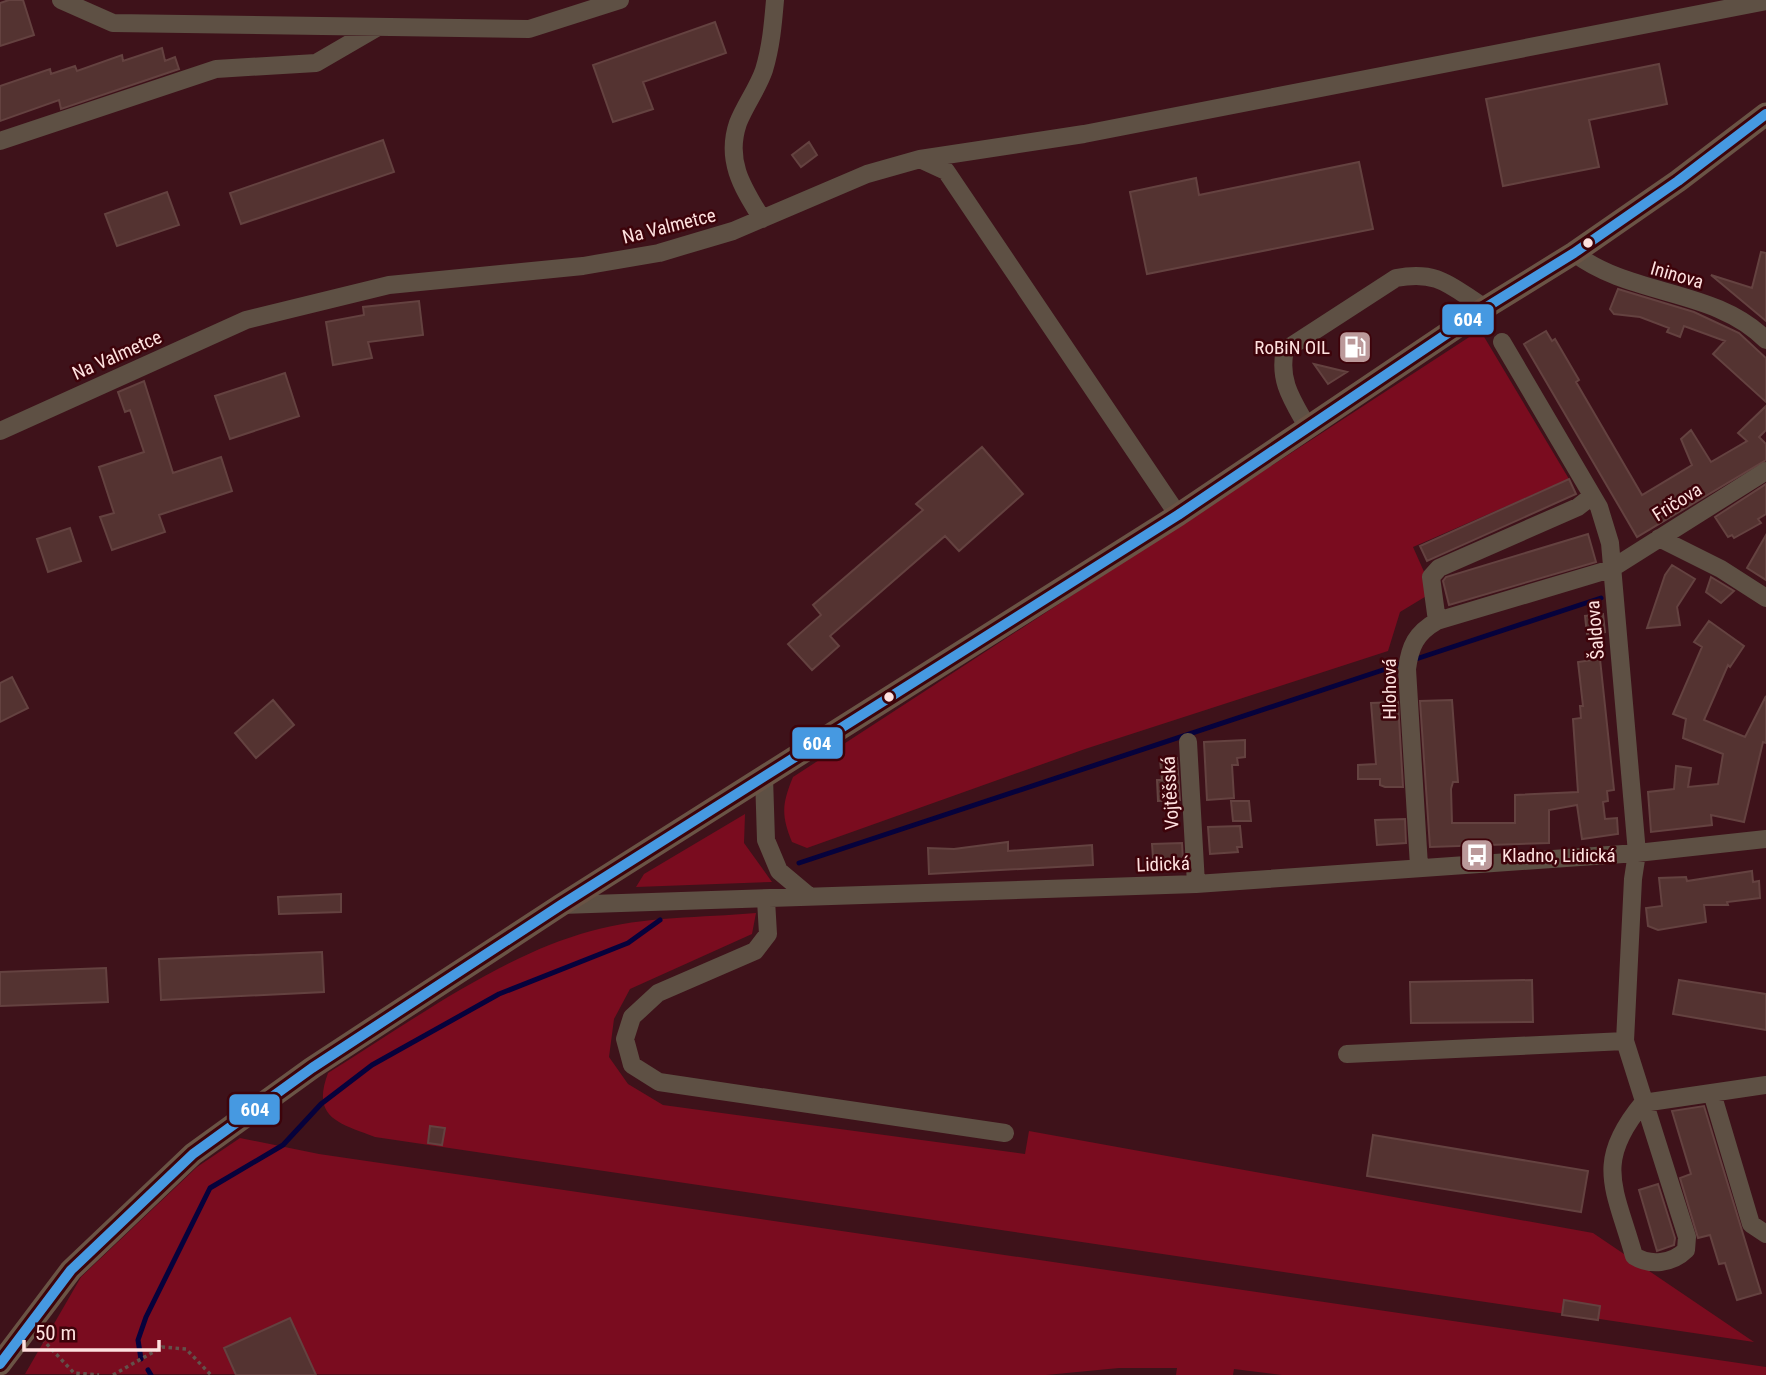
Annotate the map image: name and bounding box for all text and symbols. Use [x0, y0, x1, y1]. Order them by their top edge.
street label: Na Valmetce [620, 203, 718, 249]
unlabelled marker [1581, 236, 1595, 250]
street label: Ininova [1648, 257, 1706, 293]
line badge: 604 [1441, 303, 1495, 336]
text: 604 [1454, 308, 1482, 331]
street label: Na Valmetce [69, 325, 165, 385]
fuel station icon: RoBiN OIL [1336, 328, 1374, 366]
place label: RoBiN OIL [1254, 336, 1330, 359]
street label: Fričova [1648, 478, 1706, 526]
street label: Šaldova [1581, 599, 1609, 661]
street label: Hlohová [1378, 658, 1401, 720]
unlabelled marker [882, 690, 896, 704]
line badge: 604 [791, 726, 844, 760]
text: 604 [803, 732, 831, 755]
street label: Vojtěšská [1157, 756, 1183, 830]
bus stop icon: Kladno, Lidická [1458, 836, 1496, 874]
place label: Kladno, Lidická [1502, 844, 1616, 867]
street label: Lidická [1136, 852, 1190, 876]
line badge: 604 [228, 1093, 281, 1126]
text: 604 [241, 1098, 269, 1121]
scale bar [24, 1308, 159, 1352]
text: 50 m [35, 1321, 76, 1345]

